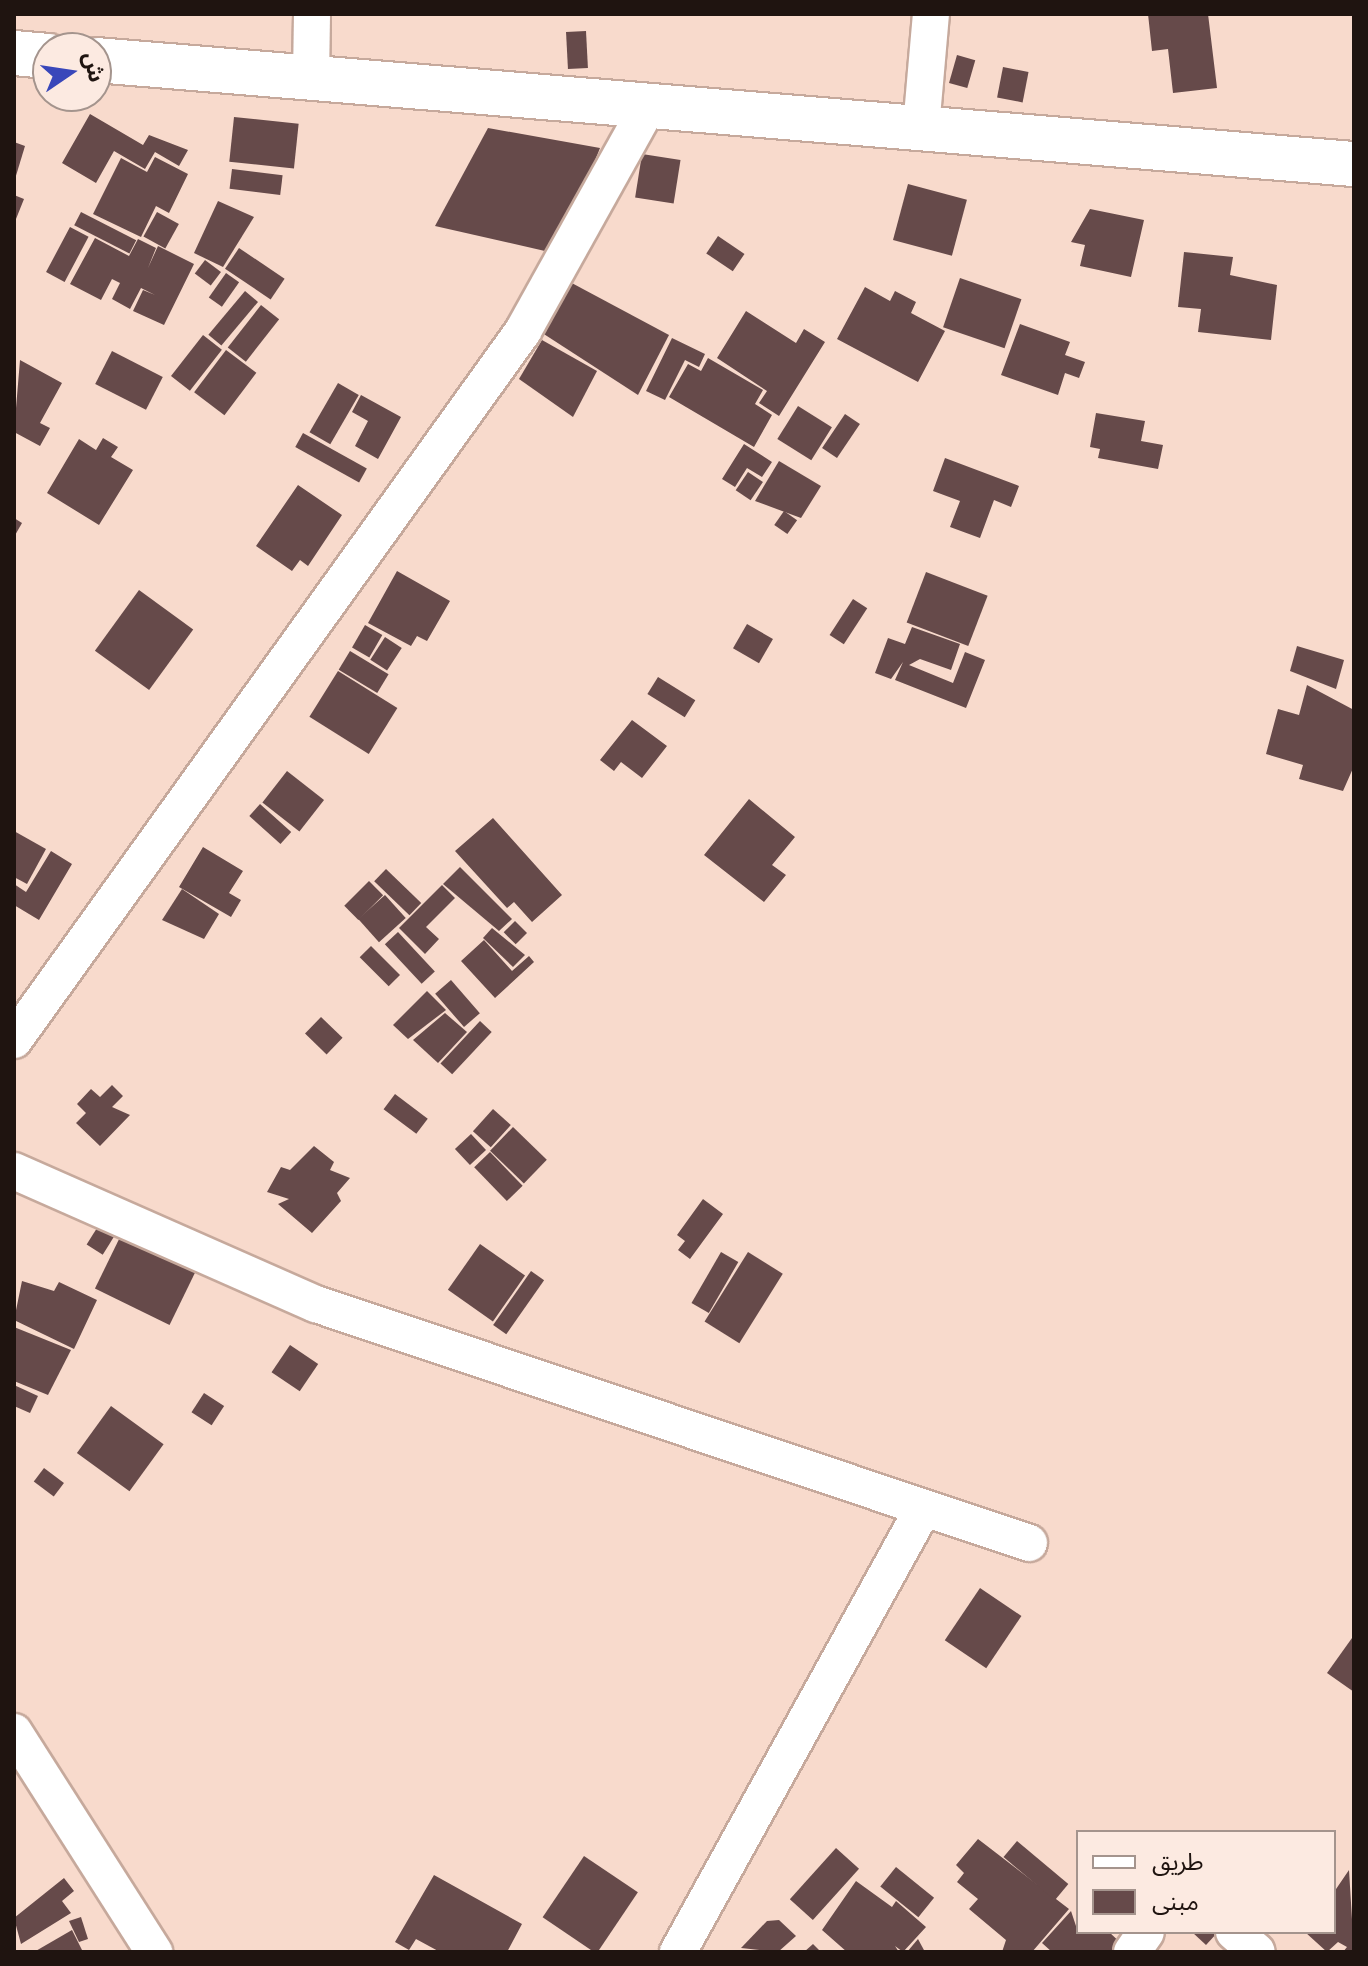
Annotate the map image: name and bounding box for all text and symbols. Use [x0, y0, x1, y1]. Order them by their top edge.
north arrow [32, 32, 112, 112]
text: ش [78, 49, 109, 84]
legend [1076, 1830, 1336, 1934]
text: طريق [1152, 1848, 1204, 1876]
text: مبنى [1152, 1888, 1199, 1916]

